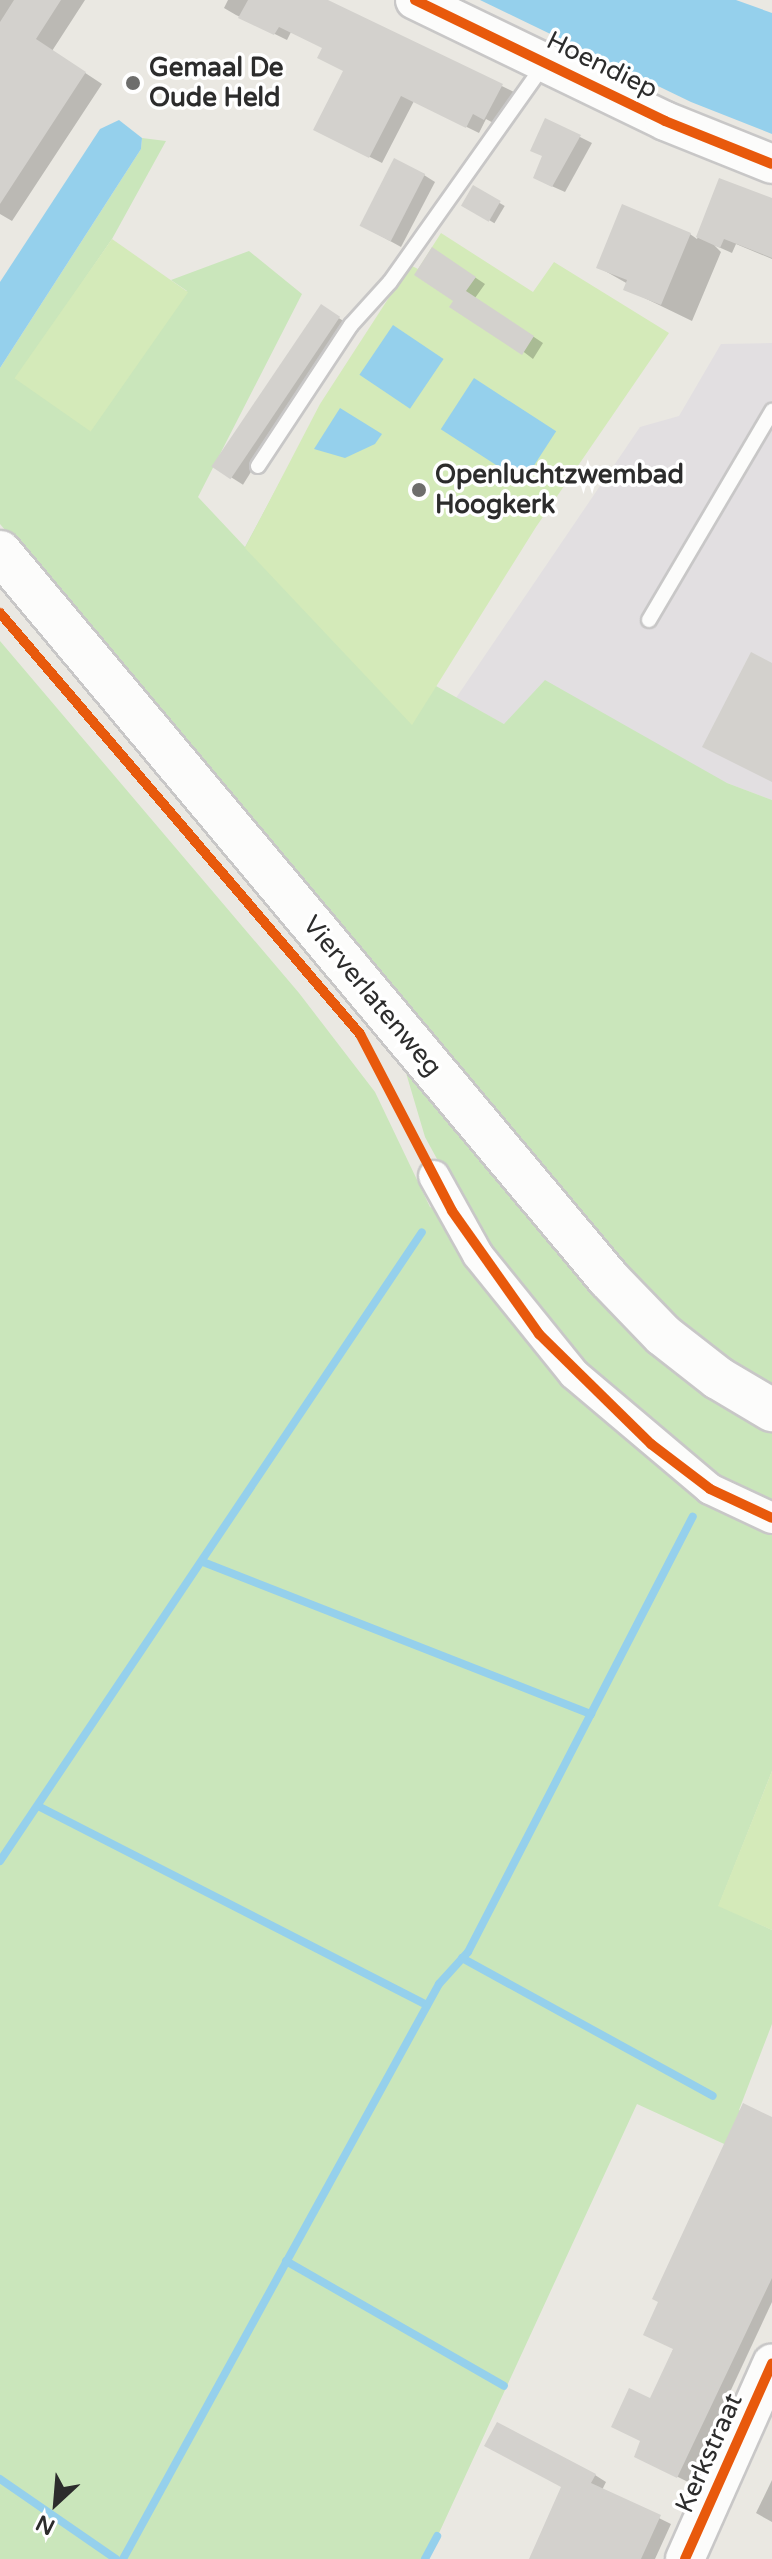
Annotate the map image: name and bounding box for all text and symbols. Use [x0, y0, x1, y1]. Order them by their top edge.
street label: Hoendiep [541, 25, 663, 105]
place label: Gemaal De Oude Held [149, 52, 283, 114]
marker: Gemaal De Oude Held [124, 74, 142, 92]
place label: Openluchtzwembad Hoogkerk [435, 459, 684, 520]
marker: Openluchtzwembad Hoogkerk [410, 481, 428, 499]
street label: Vierverlatenweg [296, 910, 448, 1082]
street label: Kerkstraat [669, 2389, 749, 2517]
north arrow [16, 2463, 96, 2543]
text: N [32, 2509, 59, 2540]

